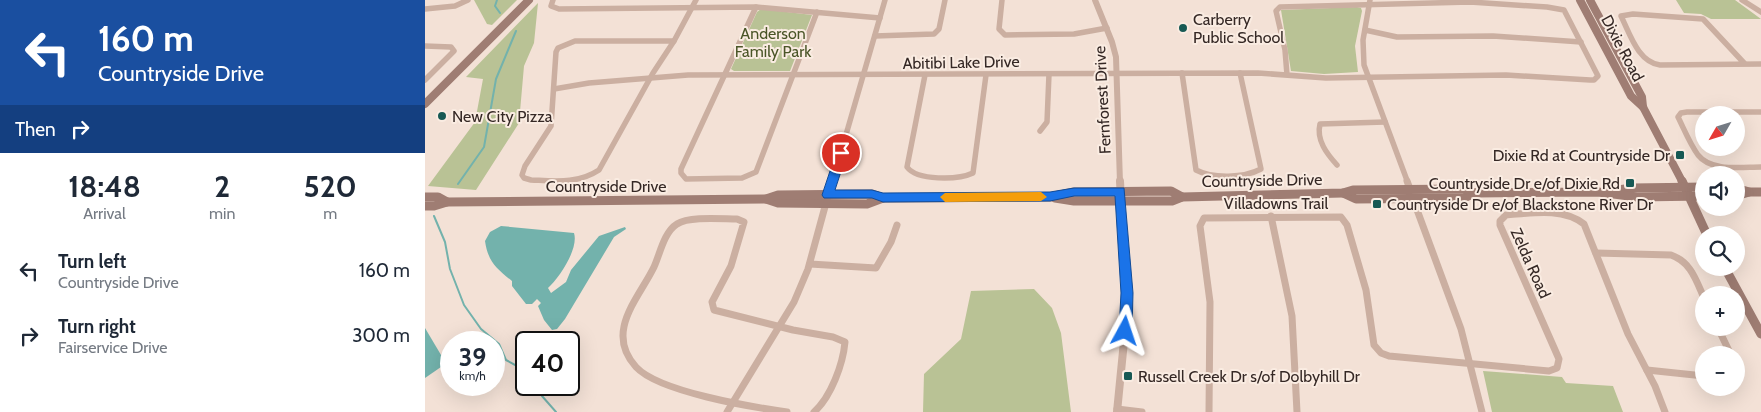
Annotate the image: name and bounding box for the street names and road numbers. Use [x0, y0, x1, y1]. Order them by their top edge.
street label: Dixie Road [1597, 12, 1648, 85]
street label: Fernforest Drive [1090, 45, 1115, 155]
street label: Abitibi Lake Drive [902, 52, 1020, 73]
street label: Countryside Drive [1202, 170, 1323, 191]
street label: Countryside Drive [546, 177, 666, 196]
street label: Villadowns Trail [1224, 194, 1328, 213]
street label: Zelda Road [1507, 225, 1554, 301]

